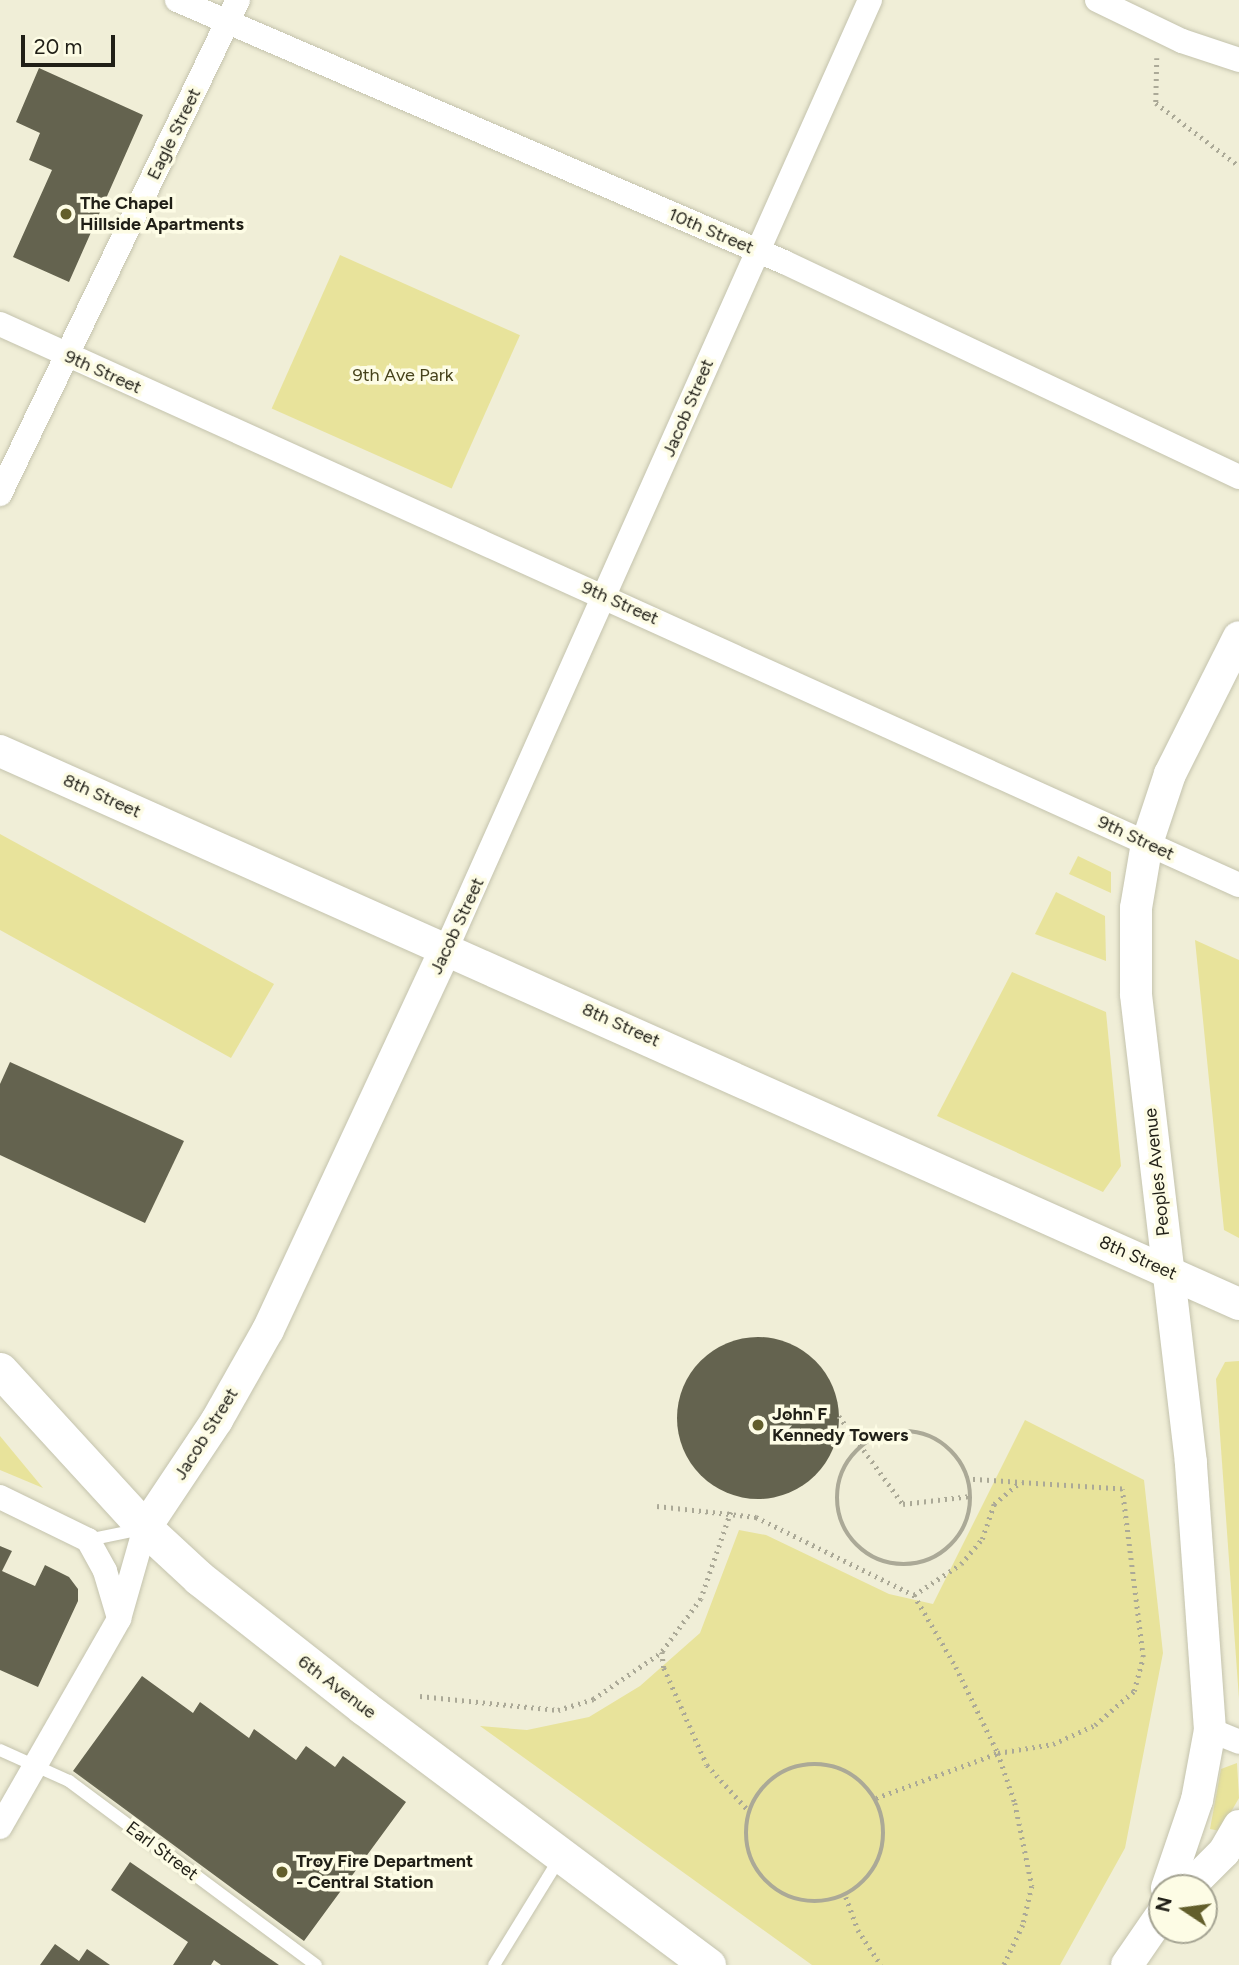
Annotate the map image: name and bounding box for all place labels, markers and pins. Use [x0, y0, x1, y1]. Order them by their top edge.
place label: The Chapel Hillside Apartments [80, 193, 244, 235]
marker: The Chapel Hillside Apartments [58, 206, 74, 222]
place label: John F Kennedy Towers [772, 1404, 909, 1446]
marker: John F Kennedy Towers [750, 1417, 766, 1433]
place label: Troy Fire Department - Central Station [296, 1851, 473, 1894]
marker: Troy Fire Department - Central Station [274, 1864, 290, 1880]

